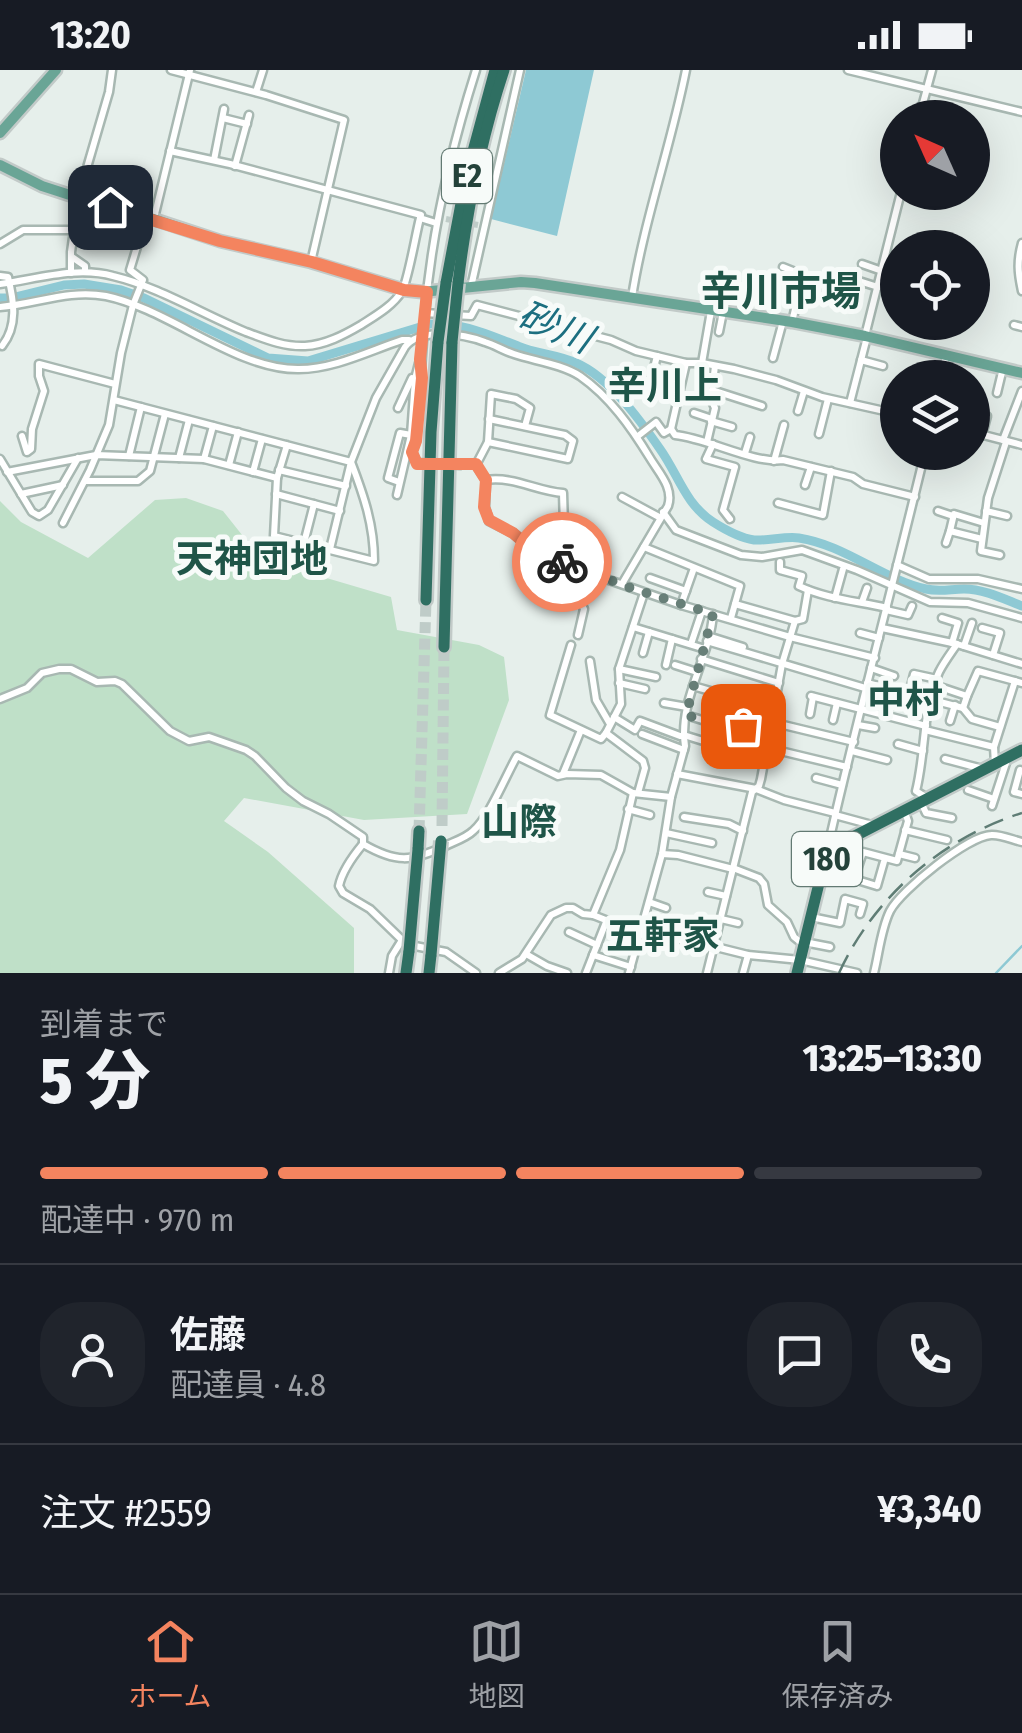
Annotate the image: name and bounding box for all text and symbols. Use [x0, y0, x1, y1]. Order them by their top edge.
text: 13:20 [50, 12, 131, 58]
north arrow [880, 100, 990, 210]
map controls [880, 100, 990, 470]
road number: E2 [442, 149, 492, 203]
pin [68, 165, 153, 250]
icon: home [83, 180, 138, 235]
button: locate [880, 230, 990, 340]
district label: 辛川市場 [701, 268, 861, 316]
water label: 砂川 [511, 291, 603, 364]
button: layers [880, 360, 990, 470]
district label: 辛川上 [608, 363, 722, 409]
courier [512, 512, 612, 612]
icon: bike [535, 535, 590, 590]
district label: 天神団地 [176, 536, 328, 582]
district label: 中村 [867, 677, 943, 723]
pin [701, 684, 786, 769]
icon: bag [716, 699, 771, 754]
district label: 山際 [481, 799, 557, 845]
road number: 180 [792, 832, 862, 886]
district label: 五軒家 [606, 913, 720, 959]
text: 到着まで [40, 1005, 168, 1043]
text: 13:25–13:30 [803, 1035, 982, 1081]
text: 5 分 [40, 1042, 151, 1120]
text: 配達中 · 970 m [40, 1201, 234, 1239]
button: person [40, 1302, 145, 1407]
button: chat [747, 1302, 852, 1407]
button: phone [877, 1302, 982, 1407]
text: 佐藤 [170, 1312, 246, 1358]
text: 配達員 · 4.8 [170, 1366, 326, 1404]
text: ¥3,340 [877, 1486, 982, 1532]
text: 注文 #2559 [40, 1490, 212, 1536]
tab: ホーム [128, 1614, 212, 1714]
tab: 地図 [469, 1614, 525, 1714]
tab: 保存済み [781, 1614, 894, 1714]

